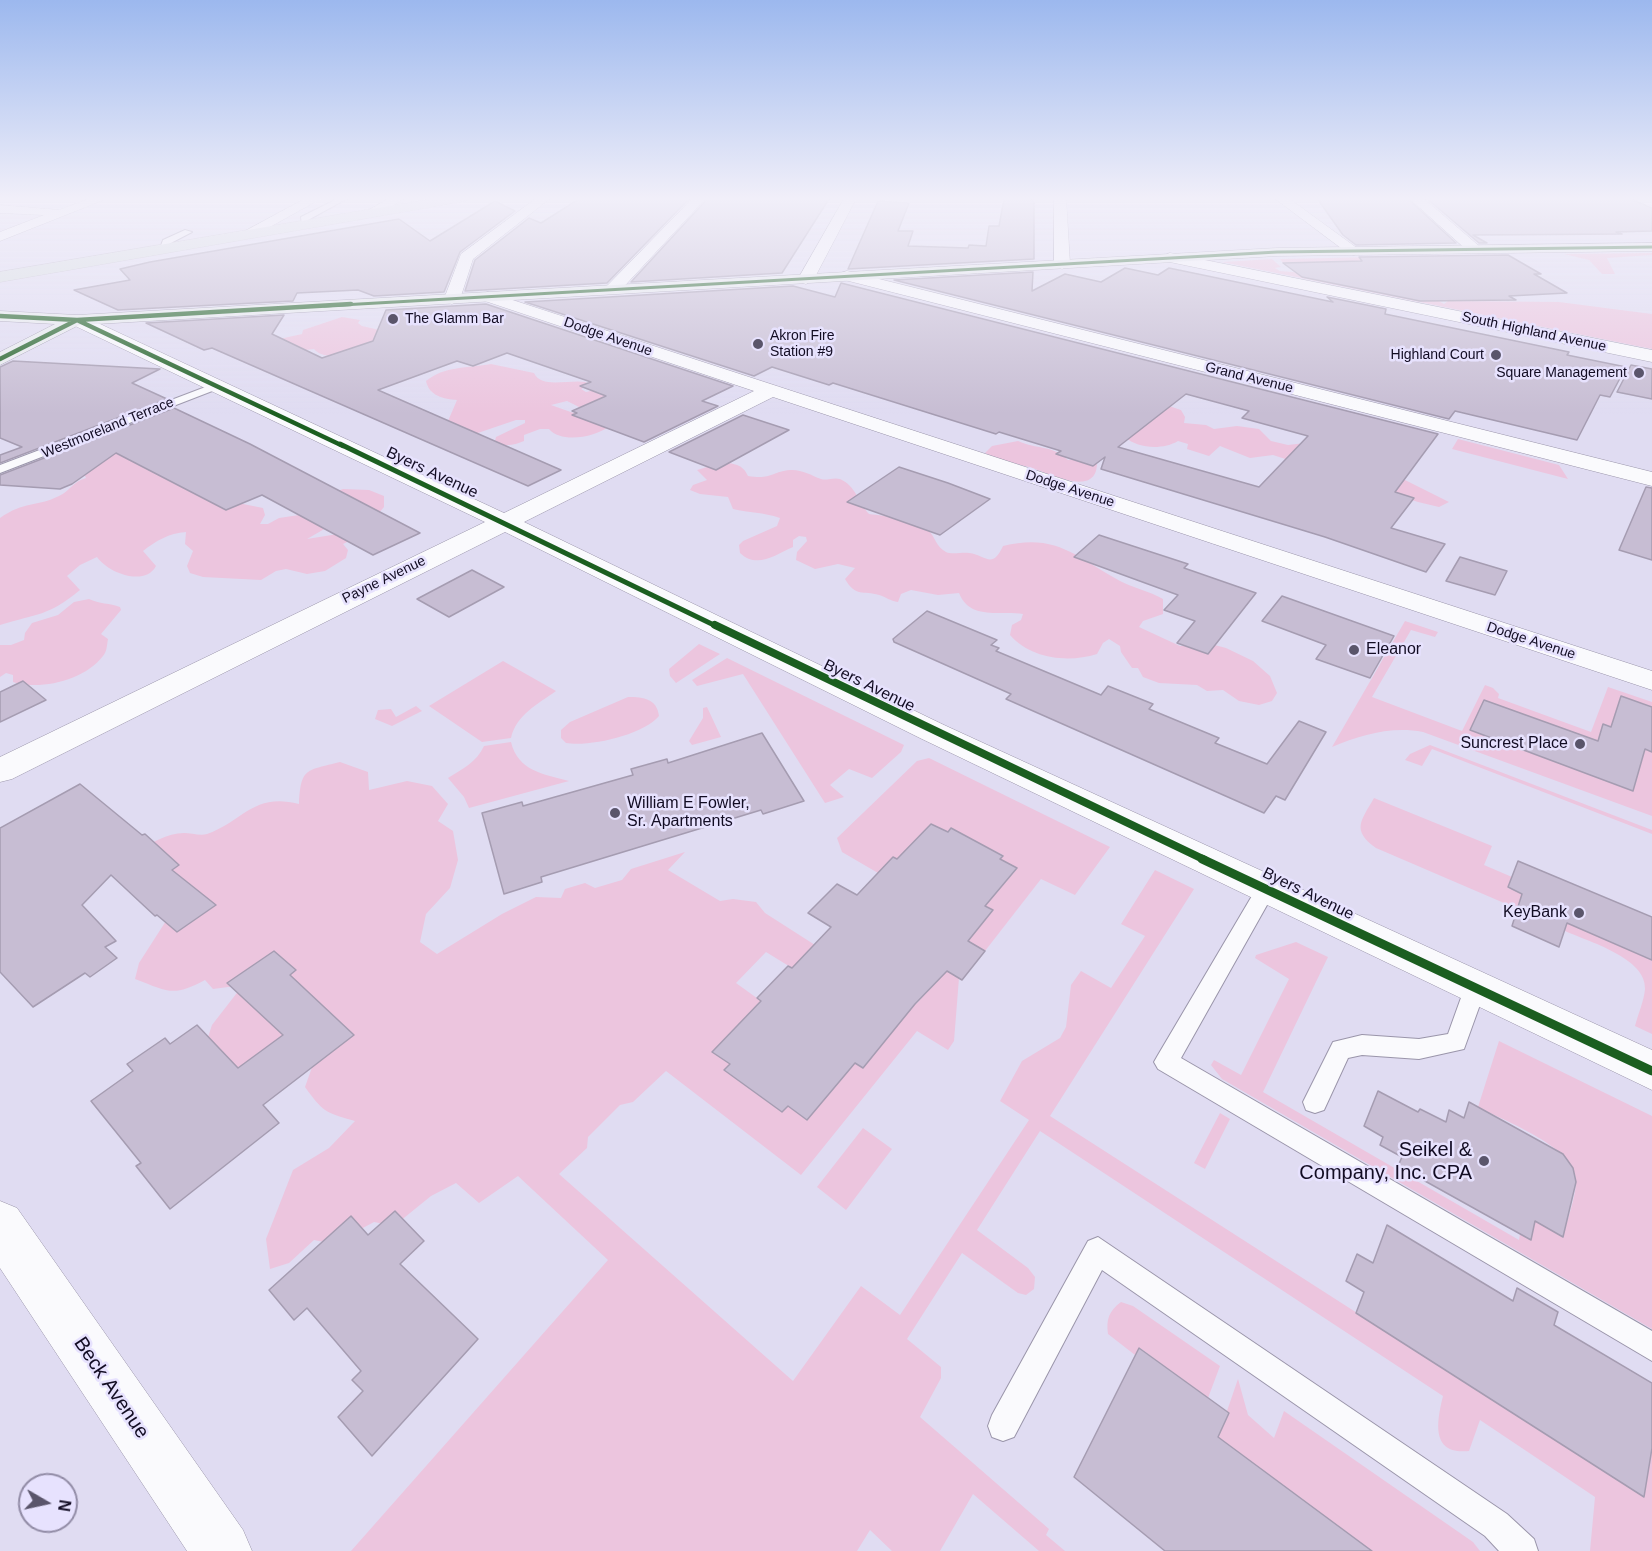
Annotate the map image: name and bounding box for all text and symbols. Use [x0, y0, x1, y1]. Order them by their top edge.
street label: South Highland Avenue [1460, 309, 1608, 355]
place label: The Glamm Bar [405, 311, 504, 327]
marker: The Glamm Bar [386, 312, 400, 326]
street label: Dodge Avenue [562, 314, 654, 360]
place label: Akron Fire Station #9 [770, 328, 835, 360]
marker: Akron Fire Station #9 [751, 337, 765, 351]
place label: Highland Court [1391, 347, 1484, 363]
marker: Highland Court [1489, 348, 1503, 362]
street label: Grand Avenue [1203, 359, 1295, 397]
place label: Square Management [1496, 365, 1627, 381]
marker: Square Management [1632, 366, 1646, 380]
street label: Westmoreland Terrace [40, 394, 176, 462]
street label: Byers Avenue [383, 443, 481, 503]
street label: Dodge Avenue [1023, 467, 1117, 511]
street label: Payne Avenue [340, 553, 428, 607]
street label: Dodge Avenue [1484, 619, 1578, 663]
place label: Eleanor [1366, 640, 1421, 660]
marker: Eleanor [1347, 643, 1361, 657]
street label: Byers Avenue [820, 656, 918, 716]
place label: Suncrest Place [1460, 734, 1568, 754]
marker: Suncrest Place [1573, 737, 1587, 751]
place label: William E Fowler, Sr. Apartments [627, 794, 750, 832]
marker: William E Fowler, Sr. Apartments [608, 806, 622, 820]
street label: Byers Avenue [1259, 864, 1357, 924]
place label: KeyBank [1503, 903, 1567, 923]
marker: KeyBank [1572, 906, 1586, 920]
place label: Seikel & Company, Inc. CPA [1299, 1138, 1472, 1185]
marker: Seikel & Company, Inc. CPA [1477, 1154, 1491, 1168]
street label: Beck Avenue [68, 1333, 154, 1443]
north arrow [18, 1473, 78, 1533]
text: N [55, 1499, 74, 1513]

